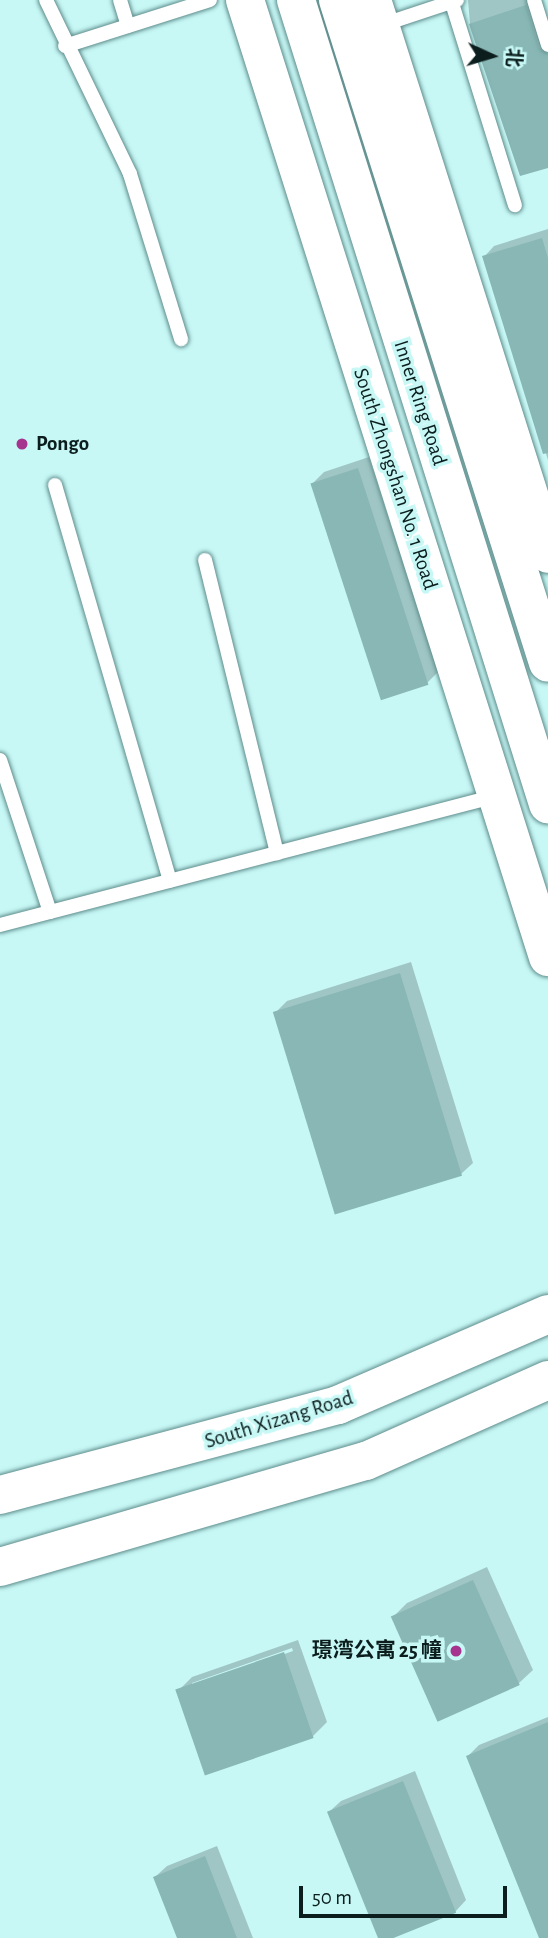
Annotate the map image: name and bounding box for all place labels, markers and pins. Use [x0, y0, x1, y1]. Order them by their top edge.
place label: Pongo [36, 431, 89, 457]
marker: Pongo [14, 436, 30, 452]
place label: 璟湾公寓 25 幢 [312, 1638, 442, 1664]
marker: 璟湾公寓 25 幢 [448, 1643, 464, 1659]

